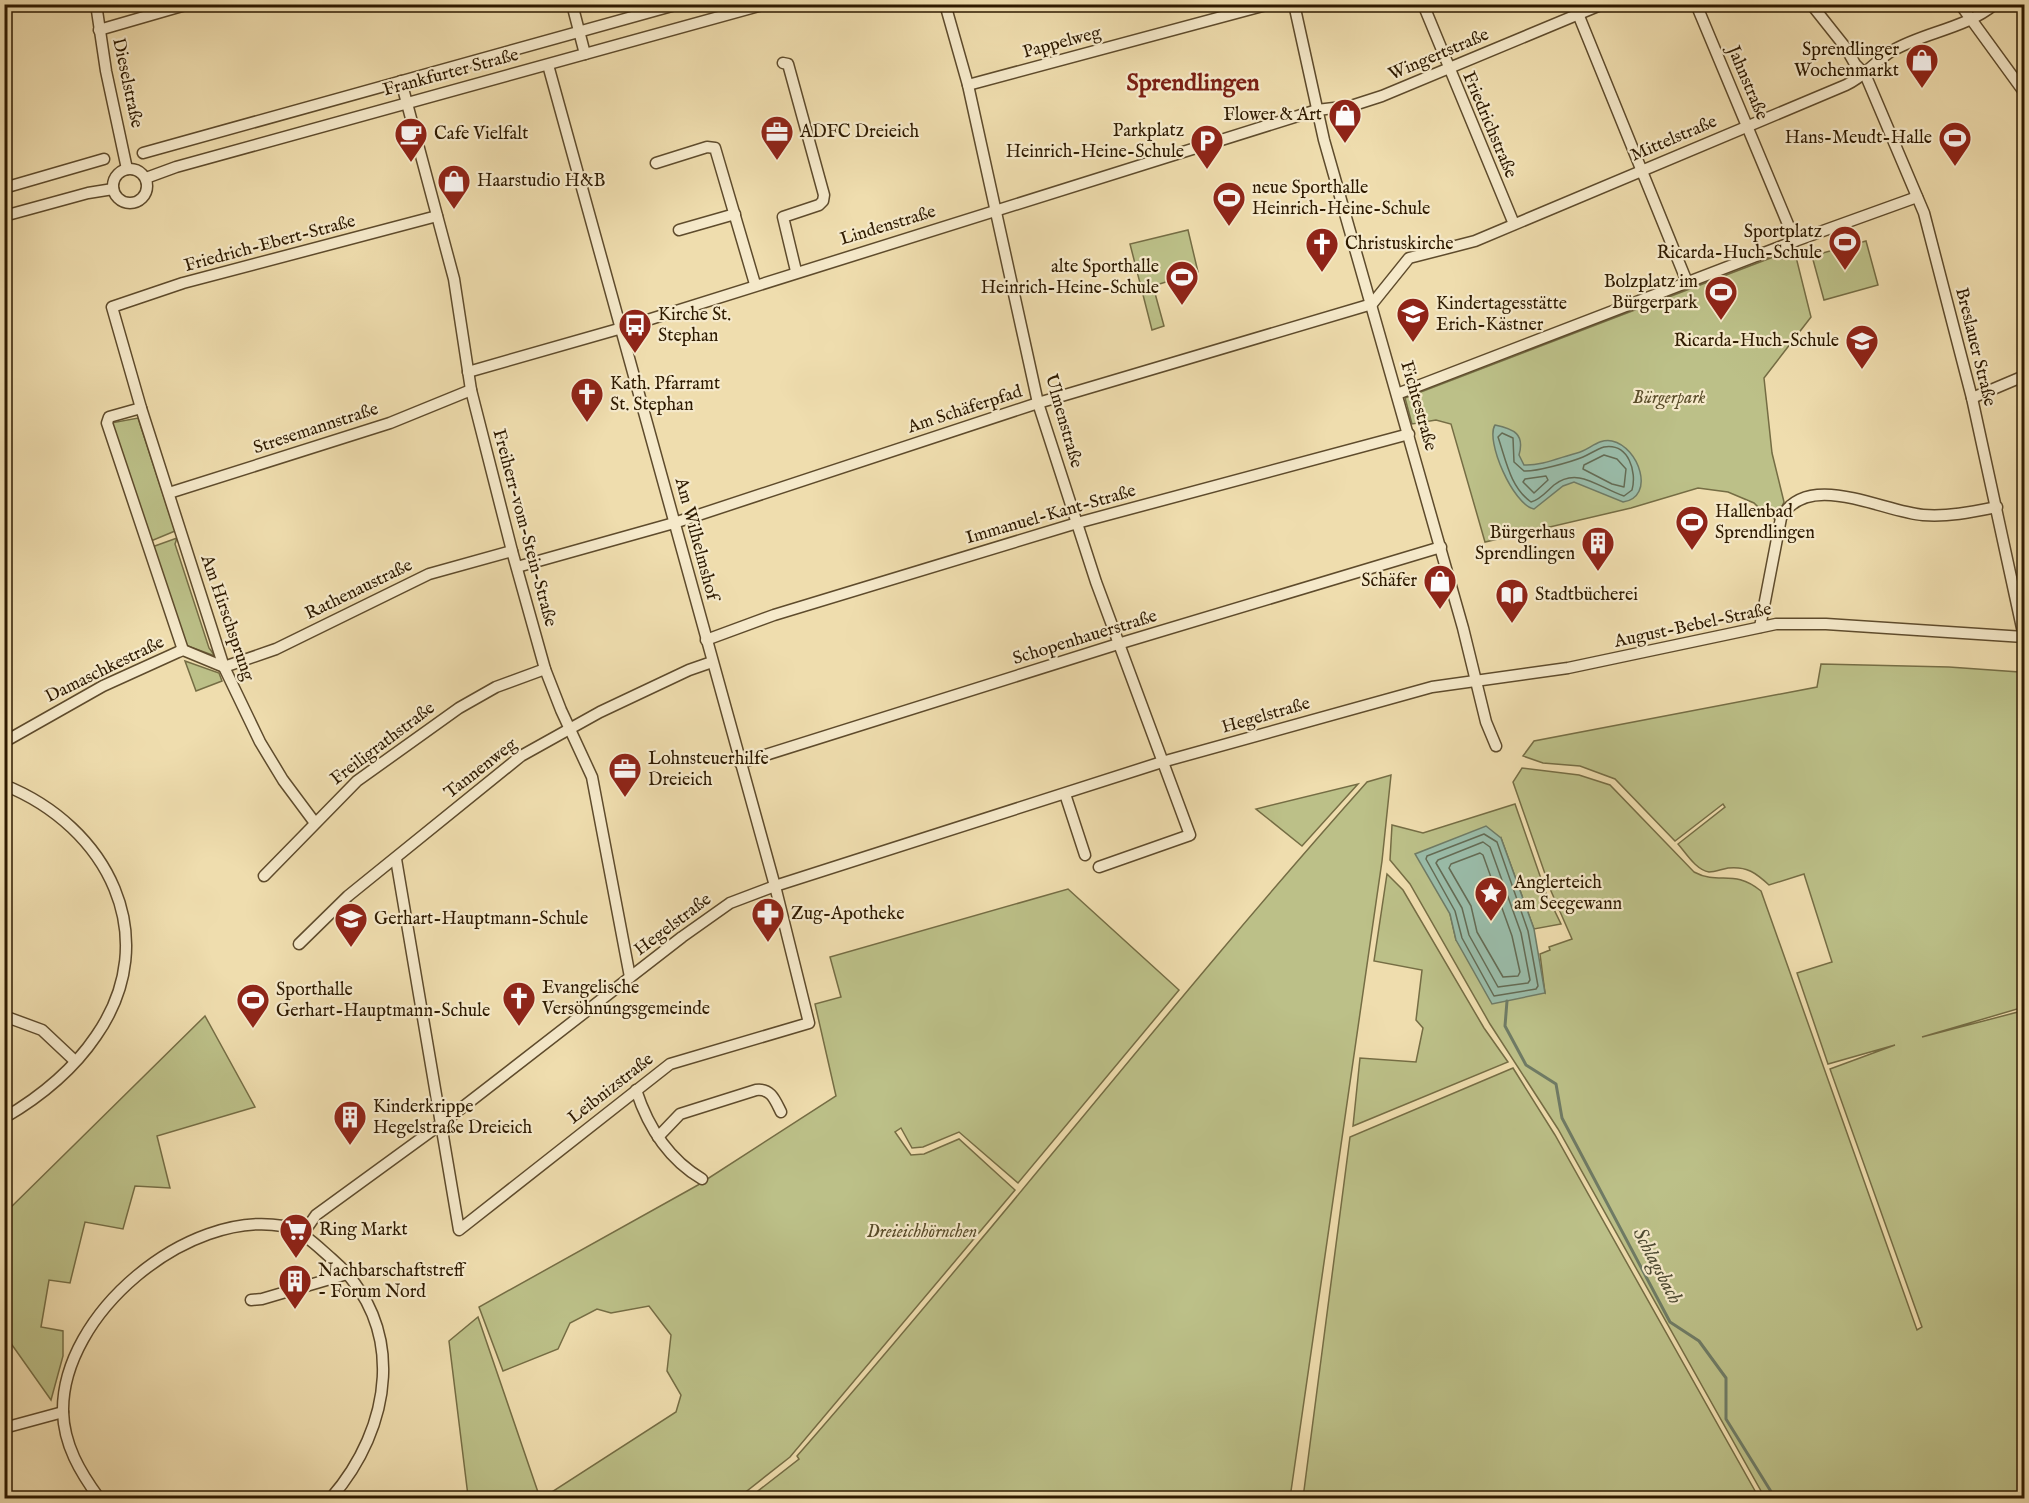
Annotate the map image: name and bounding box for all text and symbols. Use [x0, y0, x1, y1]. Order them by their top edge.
street label: Pappelweg [1020, 21, 1104, 64]
street label: Wingertstraße [1385, 24, 1493, 86]
street label: Dieselstraße [106, 36, 148, 130]
place label: Sprendlinger Wochenmarkt [1794, 39, 1899, 83]
street label: Jahnstraße [1720, 41, 1773, 124]
shop icon: Sprendlinger Wochenmarkt [1904, 42, 1940, 89]
street label: Frankfurter Straße [381, 44, 521, 102]
district label: Sprendlingen [1126, 68, 1260, 99]
street label: Friedrichstraße [1456, 68, 1522, 182]
shop icon: Flower & Art [1327, 97, 1363, 144]
place label: Flower & Art [1223, 104, 1322, 127]
street label: Mittelstraße [1627, 111, 1721, 167]
office icon: ADFC Dreieich [759, 114, 795, 161]
cafe icon: Cafe Vielfalt [393, 116, 429, 163]
place label: Parkplatz Heinrich-Heine-Schule [1006, 120, 1184, 164]
sports icon: Hans-Meudt-Halle [1937, 120, 1973, 167]
place label: ADFC Dreieich [799, 121, 919, 144]
place label: Cafe Vielfalt [434, 123, 528, 146]
parking icon: Parkplatz Heinrich-Heine-Schule [1189, 123, 1225, 170]
place label: Hans-Meudt-Halle [1785, 127, 1932, 150]
shop icon: Haarstudio H&B [436, 163, 472, 210]
place label: Haarstudio H&B [477, 170, 605, 193]
place label: neue Sporthalle Heinrich-Heine-Schule [1252, 177, 1430, 221]
sports icon: neue Sporthalle Heinrich-Heine-Schule [1211, 180, 1247, 227]
street label: Lindenstraße [837, 201, 939, 251]
street label: Friedrich-Ebert-Straße [182, 210, 358, 278]
place label: Sportplatz Ricarda-Huch-Schule [1657, 221, 1822, 265]
sports icon: Sportplatz Ricarda-Huch-Schule [1827, 224, 1863, 271]
church icon: Christuskirche [1304, 226, 1340, 273]
place label: Christuskirche [1345, 233, 1454, 256]
place label: alte Sporthalle Heinrich-Heine-Schule [981, 256, 1159, 300]
sports icon: alte Sporthalle Heinrich-Heine-Schule [1164, 259, 1200, 306]
place label: Bolzplatz im Bürgerpark [1604, 271, 1698, 315]
sports icon: Bolzplatz im Bürgerpark [1703, 274, 1739, 321]
street label: Breslauer Straße [1949, 285, 2001, 409]
place label: Kindertagesstätte Erich-Kästner [1436, 293, 1567, 337]
school or university icon: Kindertagesstätte Erich-Kästner [1395, 296, 1431, 343]
place label: Kirche St. Stephan [658, 304, 731, 348]
bus stop icon: Kirche St. Stephan [617, 307, 653, 354]
school or university icon: Ricarda-Huch-Schule [1844, 323, 1880, 370]
place label: Ricarda-Huch-Schule [1674, 330, 1839, 353]
street label: Fichtestraße [1394, 358, 1442, 454]
street label: Ulmenstraße [1039, 371, 1087, 471]
place label: Kath. Pfarramt St. Stephan [610, 373, 720, 417]
church icon: Kath. Pfarramt St. Stephan [569, 376, 605, 423]
street label: Am Schäferpfad [904, 381, 1026, 440]
park label: Bürgerpark [1632, 387, 1706, 410]
street label: Stresemannstraße [251, 398, 381, 460]
street label: Freiherr-vom-Stein-Straße [487, 427, 561, 629]
street label: Am Wilhelmshof [668, 474, 724, 606]
street label: Immanuel-Kant-Straße [963, 480, 1139, 550]
place label: Hallenbad Sprendlingen [1715, 501, 1815, 545]
sports icon: Hallenbad Sprendlingen [1674, 504, 1710, 551]
place label: Bürgerhaus Sprendlingen [1475, 522, 1575, 566]
building icon: Bürgerhaus Sprendlingen [1580, 525, 1616, 572]
street label: Am Hirschsprung [194, 551, 259, 684]
street label: Rathenaustraße [302, 554, 416, 626]
shop icon: Schäfer [1422, 563, 1458, 610]
place label: Schäfer [1361, 570, 1417, 593]
library icon: Stadtbücherei [1494, 577, 1530, 624]
place label: Stadtbücherei [1535, 584, 1638, 607]
street label: August-Bebel-Straße [1611, 598, 1774, 654]
street label: Schopenhauerstraße [1010, 605, 1160, 671]
street label: Damaschkestraße [42, 631, 168, 709]
street label: Hegelstraße [1219, 692, 1313, 740]
street label: Freiligrathstraße [326, 697, 440, 791]
street label: Tannenweg [440, 733, 522, 805]
place label: Lohnsteuerhilfe Dreieich [648, 748, 769, 792]
office icon: Lohnsteuerhilfe Dreieich [607, 751, 643, 798]
place label: Anglerteich am Seegewann [1513, 872, 1623, 916]
place icon: Anglerteich am Seegewann [1473, 875, 1509, 922]
street label: Hegelstraße [630, 888, 716, 962]
pharmacy icon: Zug-Apotheke [750, 896, 786, 943]
school or university icon: Gerhart-Hauptmann-Schule [333, 901, 369, 948]
place label: Zug-Apotheke [791, 903, 904, 926]
place label: Gerhart-Hauptmann-Schule [374, 908, 588, 931]
place label: Evangelische Versöhnungsgemeinde [541, 977, 710, 1021]
place label: Sporthalle Gerhart-Hauptmann-Schule [276, 979, 490, 1023]
church icon: Evangelische Versöhnungsgemeinde [501, 980, 537, 1027]
sports icon: Sporthalle Gerhart-Hauptmann-Schule [235, 982, 271, 1029]
street label: Leibnizstraße [563, 1048, 659, 1130]
place label: Kinderkrippe Hegelstraße Dreieich [373, 1096, 533, 1140]
building icon: Kinderkrippe Hegelstraße Dreieich [332, 1099, 368, 1146]
supermarket icon: Ring Markt [278, 1212, 314, 1259]
place label: Ring Markt [319, 1219, 408, 1242]
park label: Dreieichhörnchen [867, 1221, 977, 1244]
water label: Schlagsbach [1626, 1224, 1688, 1309]
place label: Nachbarschaftstreff - Forum Nord [318, 1260, 467, 1304]
building icon: Nachbarschaftstreff - Forum Nord [277, 1263, 313, 1310]

